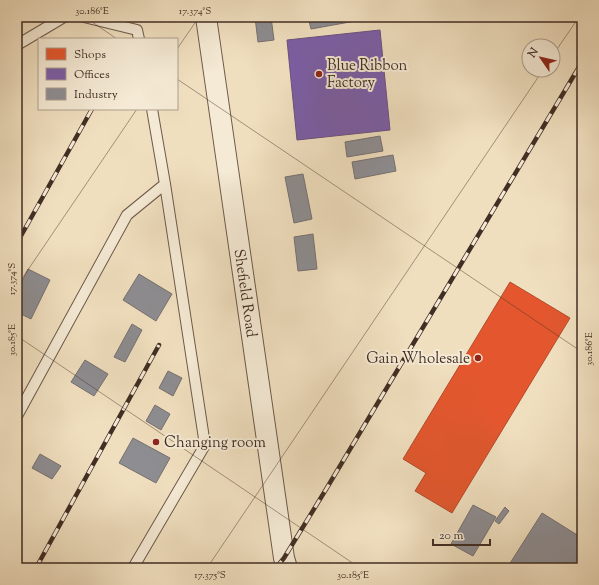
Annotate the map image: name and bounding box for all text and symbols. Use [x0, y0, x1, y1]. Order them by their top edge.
text: 30.186°E [75, 4, 109, 19]
text: 17.374°S [179, 4, 211, 19]
legend [38, 38, 178, 110]
north arrow [521, 38, 561, 78]
text: N [524, 45, 543, 62]
text: Shops [74, 46, 106, 64]
place label: Blue Ribbon Factory [327, 56, 408, 94]
text: Offices [74, 66, 110, 84]
marker: Blue Ribbon Factory [314, 69, 324, 79]
text: Industry [74, 86, 118, 104]
street label: Shefield Road [228, 248, 261, 339]
text: 17.374°S [5, 263, 20, 295]
text: 30.185°E [5, 324, 20, 356]
text: 30.186°E [582, 332, 597, 366]
place label: Gain Wholesale [366, 349, 470, 370]
marker: Gain Wholesale [473, 353, 483, 363]
place label: Changing room [164, 433, 266, 454]
marker: Changing room [151, 437, 161, 447]
scale bar [433, 521, 490, 547]
text: 20 m [439, 527, 464, 545]
text: 17.375°S [194, 568, 226, 583]
text: 30.185°E [337, 568, 369, 583]

